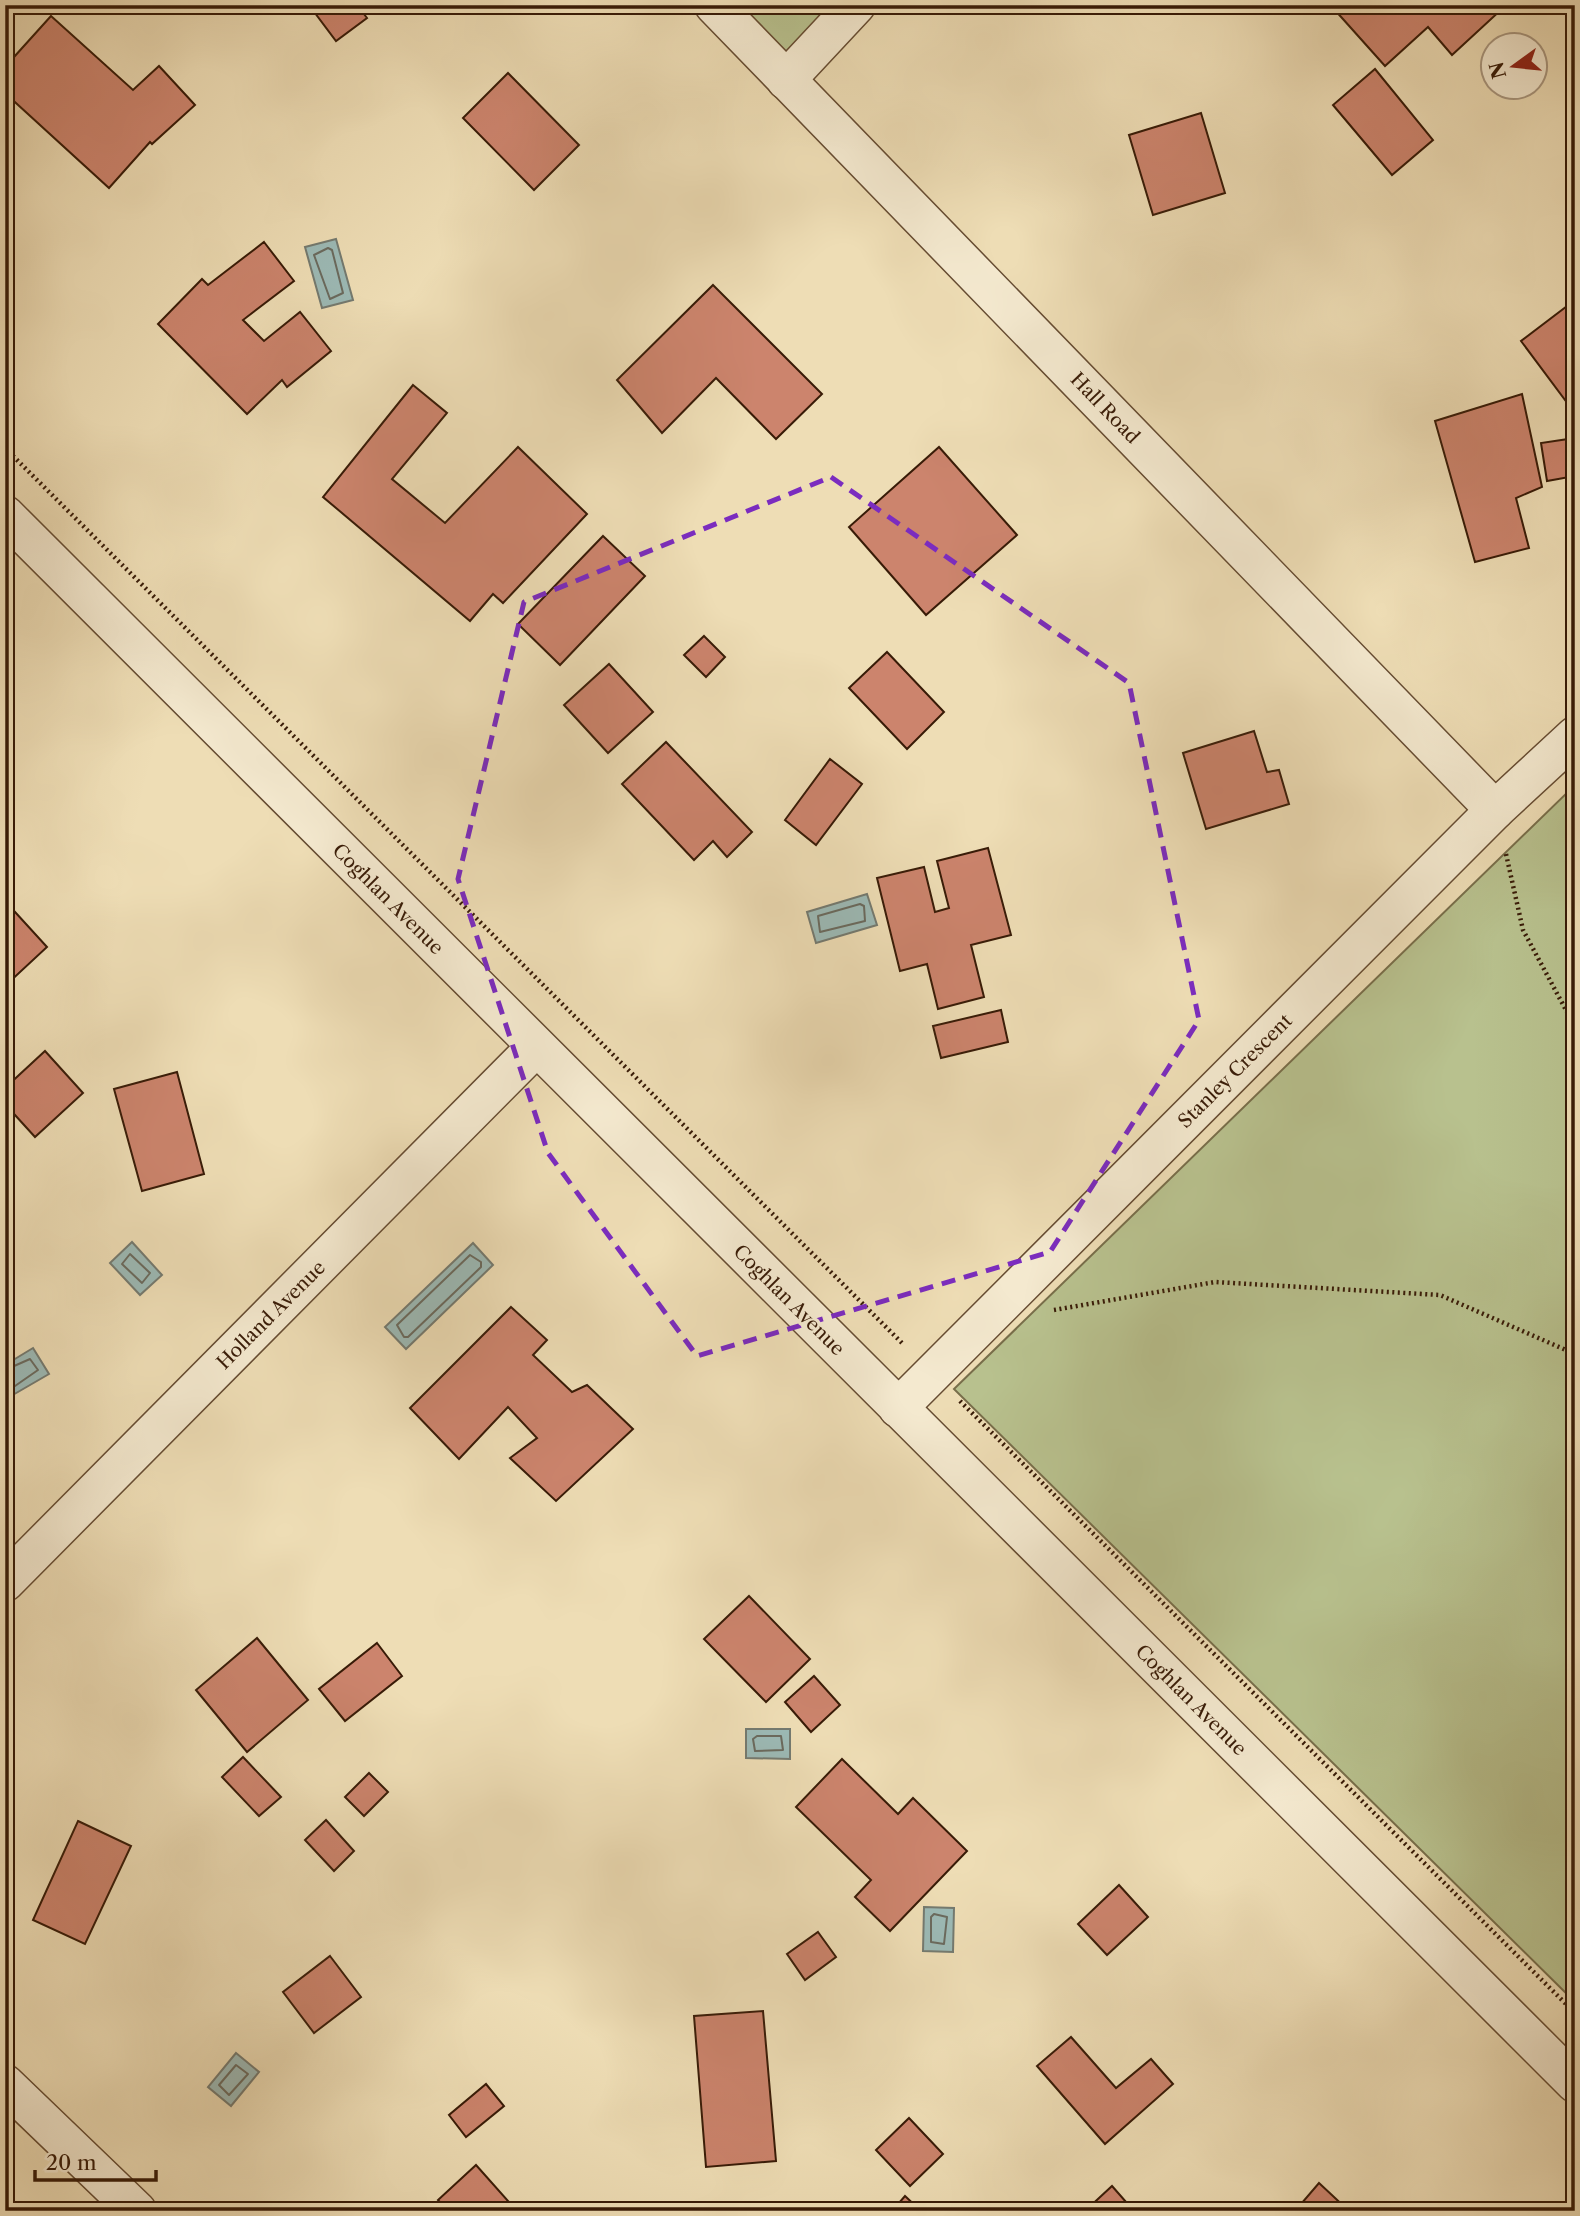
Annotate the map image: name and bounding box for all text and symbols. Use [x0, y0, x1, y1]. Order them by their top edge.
north arrow [1478, 32, 1548, 102]
text: N [1485, 59, 1511, 81]
street label: Hall Road [1066, 368, 1145, 448]
street label: Coghlan Avenue [328, 839, 448, 959]
street label: Stanley Crescent [1173, 1009, 1297, 1133]
street label: Coghlan Avenue [729, 1240, 849, 1360]
street label: Holland Avenue [212, 1256, 330, 1374]
street label: Coghlan Avenue [1131, 1640, 1251, 1760]
scale bar [35, 2139, 156, 2183]
text: 20 m [46, 2150, 97, 2175]

